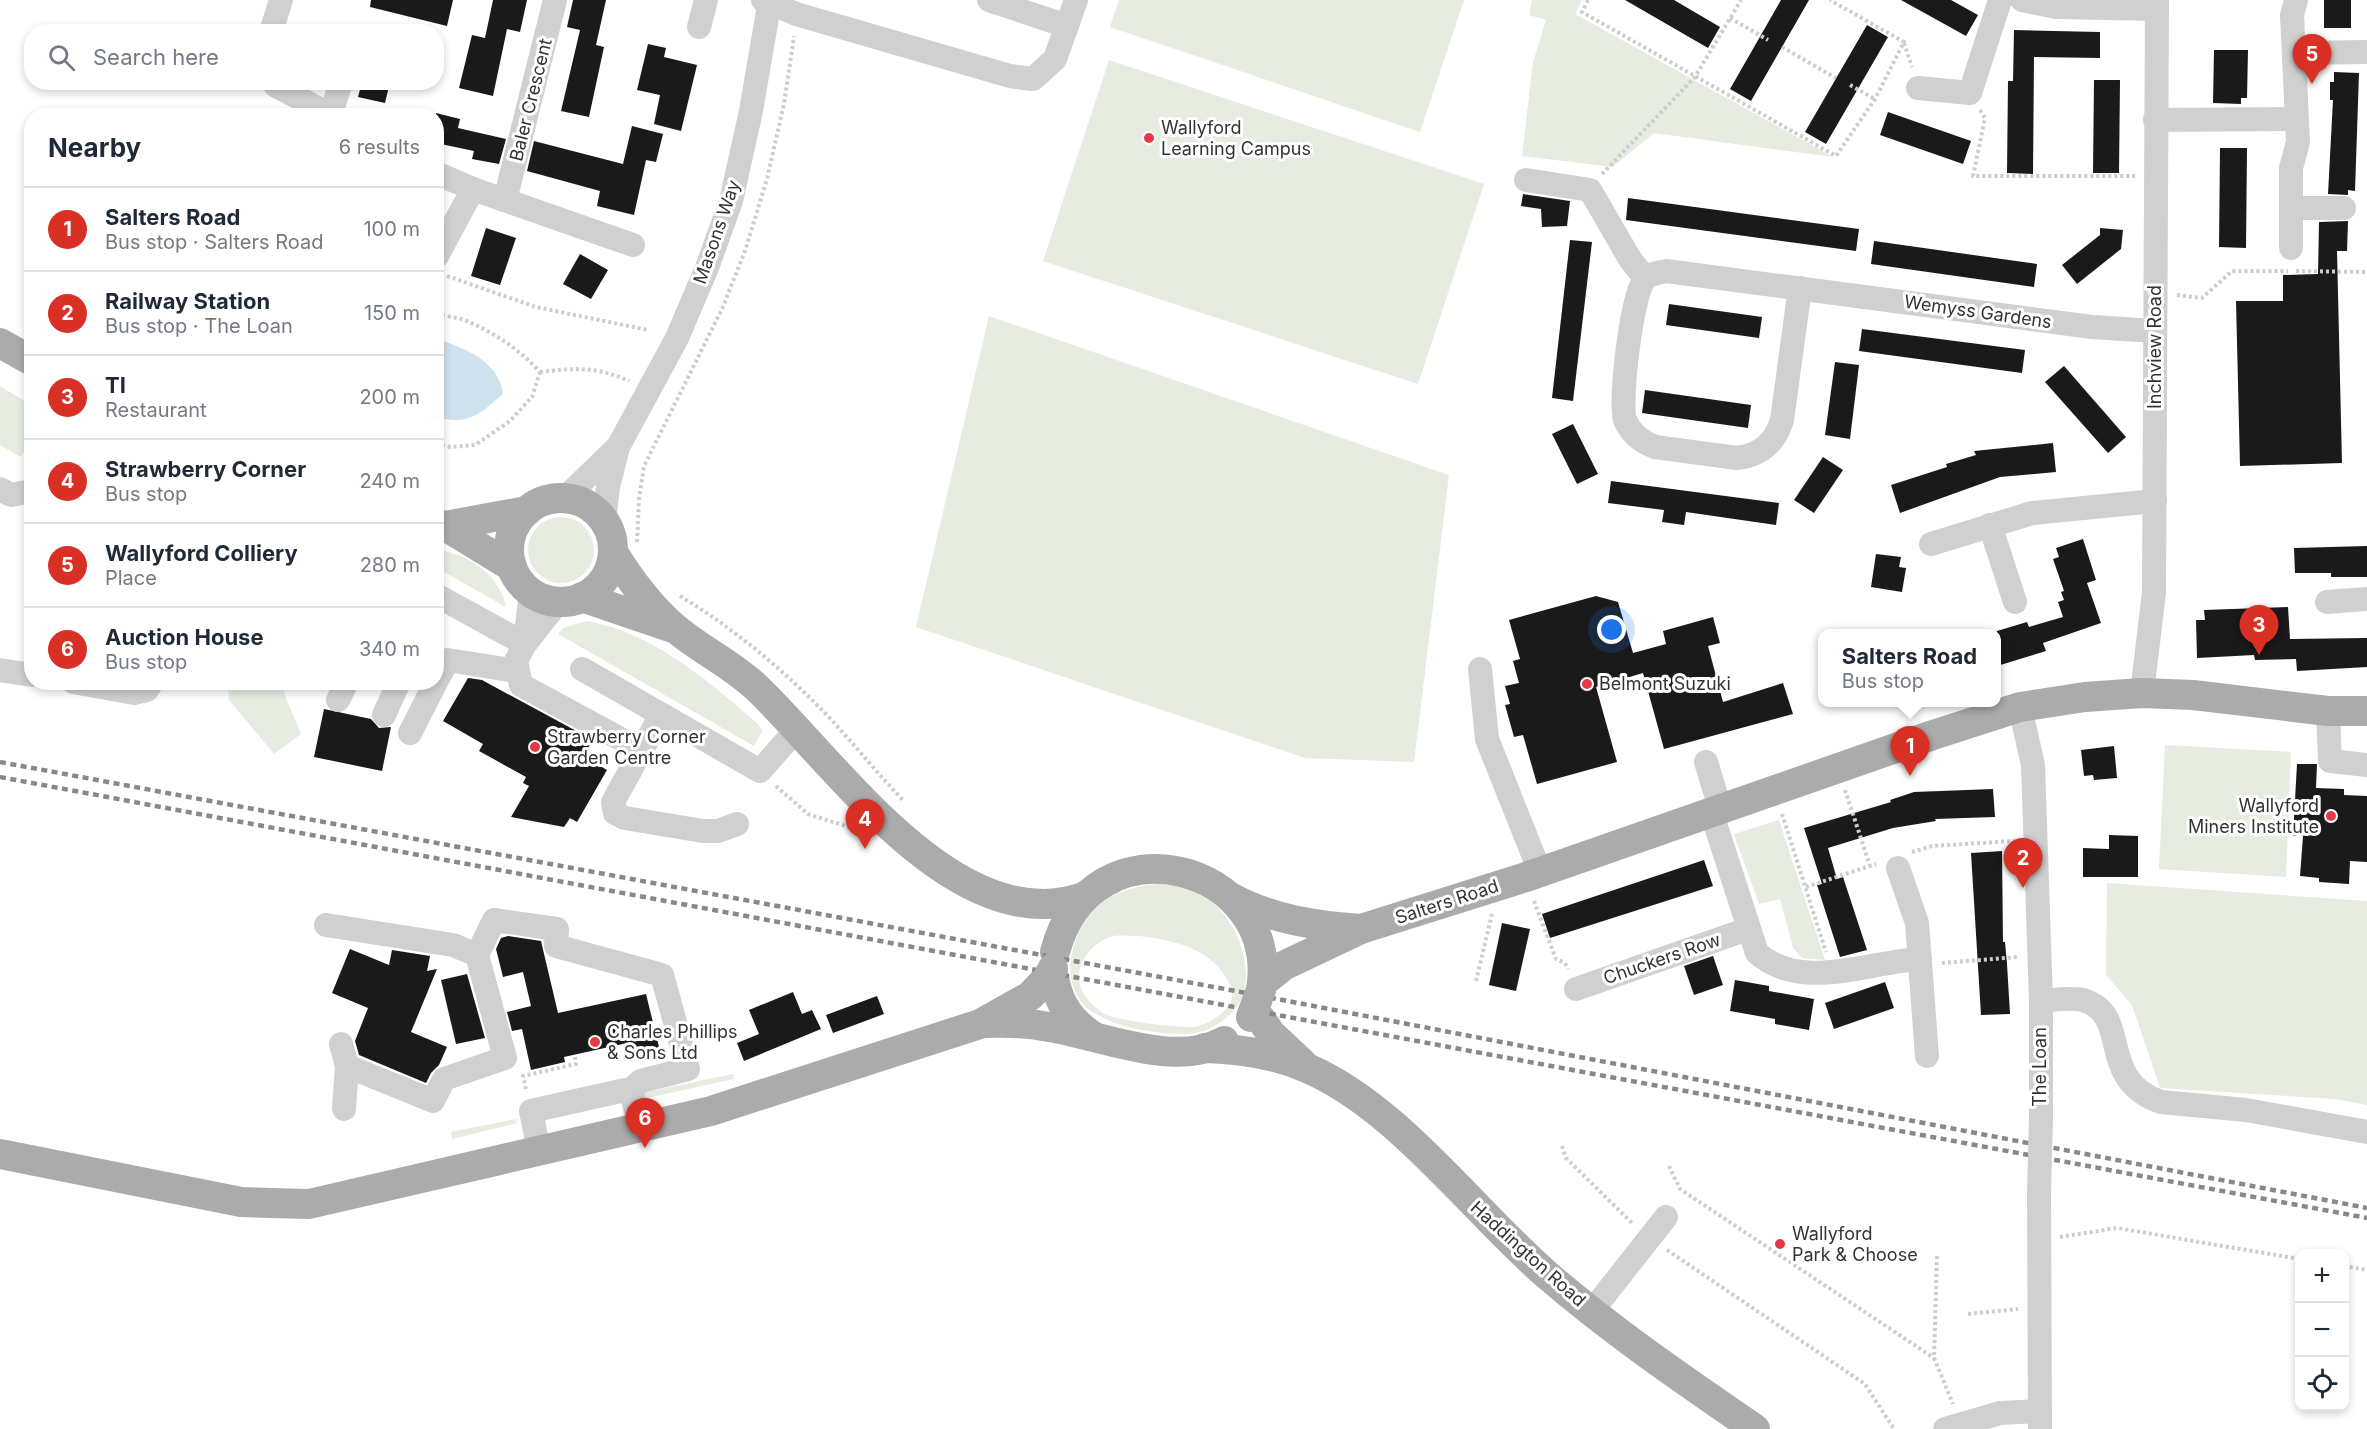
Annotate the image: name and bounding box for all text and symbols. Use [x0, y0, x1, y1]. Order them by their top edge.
search box [24, 24, 444, 90]
pin: 5 [2292, 34, 2332, 84]
street label: Baler Crescent [505, 36, 556, 163]
icon: search [45, 41, 78, 74]
text: Search here [93, 44, 219, 70]
place label: Wallyford Learning Campus [1161, 117, 1311, 159]
marker: Wallyford Learning Campus [1142, 131, 1156, 145]
text: Nearby [48, 132, 141, 163]
text: 6 results [339, 135, 420, 159]
street label: Masons Way [689, 177, 744, 287]
text: Salters Road [105, 204, 240, 230]
text: 1 [63, 217, 72, 241]
text: 100 m [363, 217, 420, 241]
text: Bus stop · Salters Road [105, 230, 323, 254]
street label: Inchview Road [2144, 285, 2165, 409]
text: Railway Station [105, 288, 270, 314]
street label: Wemyss Gardens [1903, 291, 2053, 332]
text: 2 [61, 301, 74, 325]
text: 150 m [364, 301, 420, 325]
text: Bus stop · The Loan [105, 314, 293, 338]
text: TI [105, 372, 126, 398]
text: 3 [61, 385, 74, 409]
text: 200 m [359, 385, 420, 409]
text: Restaurant [105, 398, 207, 422]
text: Strawberry Corner [105, 456, 306, 482]
text: 4 [61, 469, 74, 493]
text: 240 m [359, 469, 420, 493]
text: Bus stop [105, 482, 187, 506]
text: Wallyford Colliery [105, 540, 298, 566]
text: 5 [61, 553, 74, 577]
text: 280 m [360, 553, 420, 577]
text: Place [105, 566, 157, 590]
pin: 3 [2240, 606, 2278, 655]
your location [1597, 615, 1626, 644]
text: Auction House [105, 624, 264, 650]
popup [1818, 629, 2001, 707]
text: 6 [61, 637, 74, 661]
text: 340 m [359, 637, 420, 661]
text: Salters Road [1842, 643, 1977, 669]
text: Bus stop [105, 650, 187, 674]
text: Bus stop [1842, 669, 1924, 693]
place label: Belmont Suzuki [1599, 673, 1731, 694]
marker: Belmont Suzuki [1580, 677, 1594, 691]
place label: Strawberry Corner Garden Centre [547, 726, 706, 768]
pin: 1 [1890, 726, 1930, 776]
marker: Strawberry Corner Garden Centre [528, 740, 542, 754]
place label: Wallyford Miners Institute [2188, 795, 2319, 837]
pin: 4 [846, 800, 884, 849]
marker: Wallyford Miners Institute [2324, 809, 2338, 823]
pin: 2 [2004, 838, 2042, 888]
street label: Salters Road [1393, 875, 1501, 928]
street label: Chuckers Row [1600, 929, 1723, 988]
place label: Charles Phillips & Sons Ltd [607, 1021, 737, 1063]
street label: The Loan [2029, 1027, 2050, 1107]
marker: Charles Phillips & Sons Ltd [588, 1035, 602, 1049]
pin: 6 [626, 1098, 664, 1148]
street label: Haddington Road [1467, 1197, 1590, 1311]
place label: Wallyford Park & Choose [1792, 1223, 1918, 1265]
marker: Wallyford Park & Choose [1773, 1237, 1787, 1251]
map controls [2295, 1249, 2349, 1411]
button: + [2295, 1249, 2349, 1303]
button: − [2295, 1303, 2349, 1357]
button: locate [2295, 1357, 2349, 1411]

